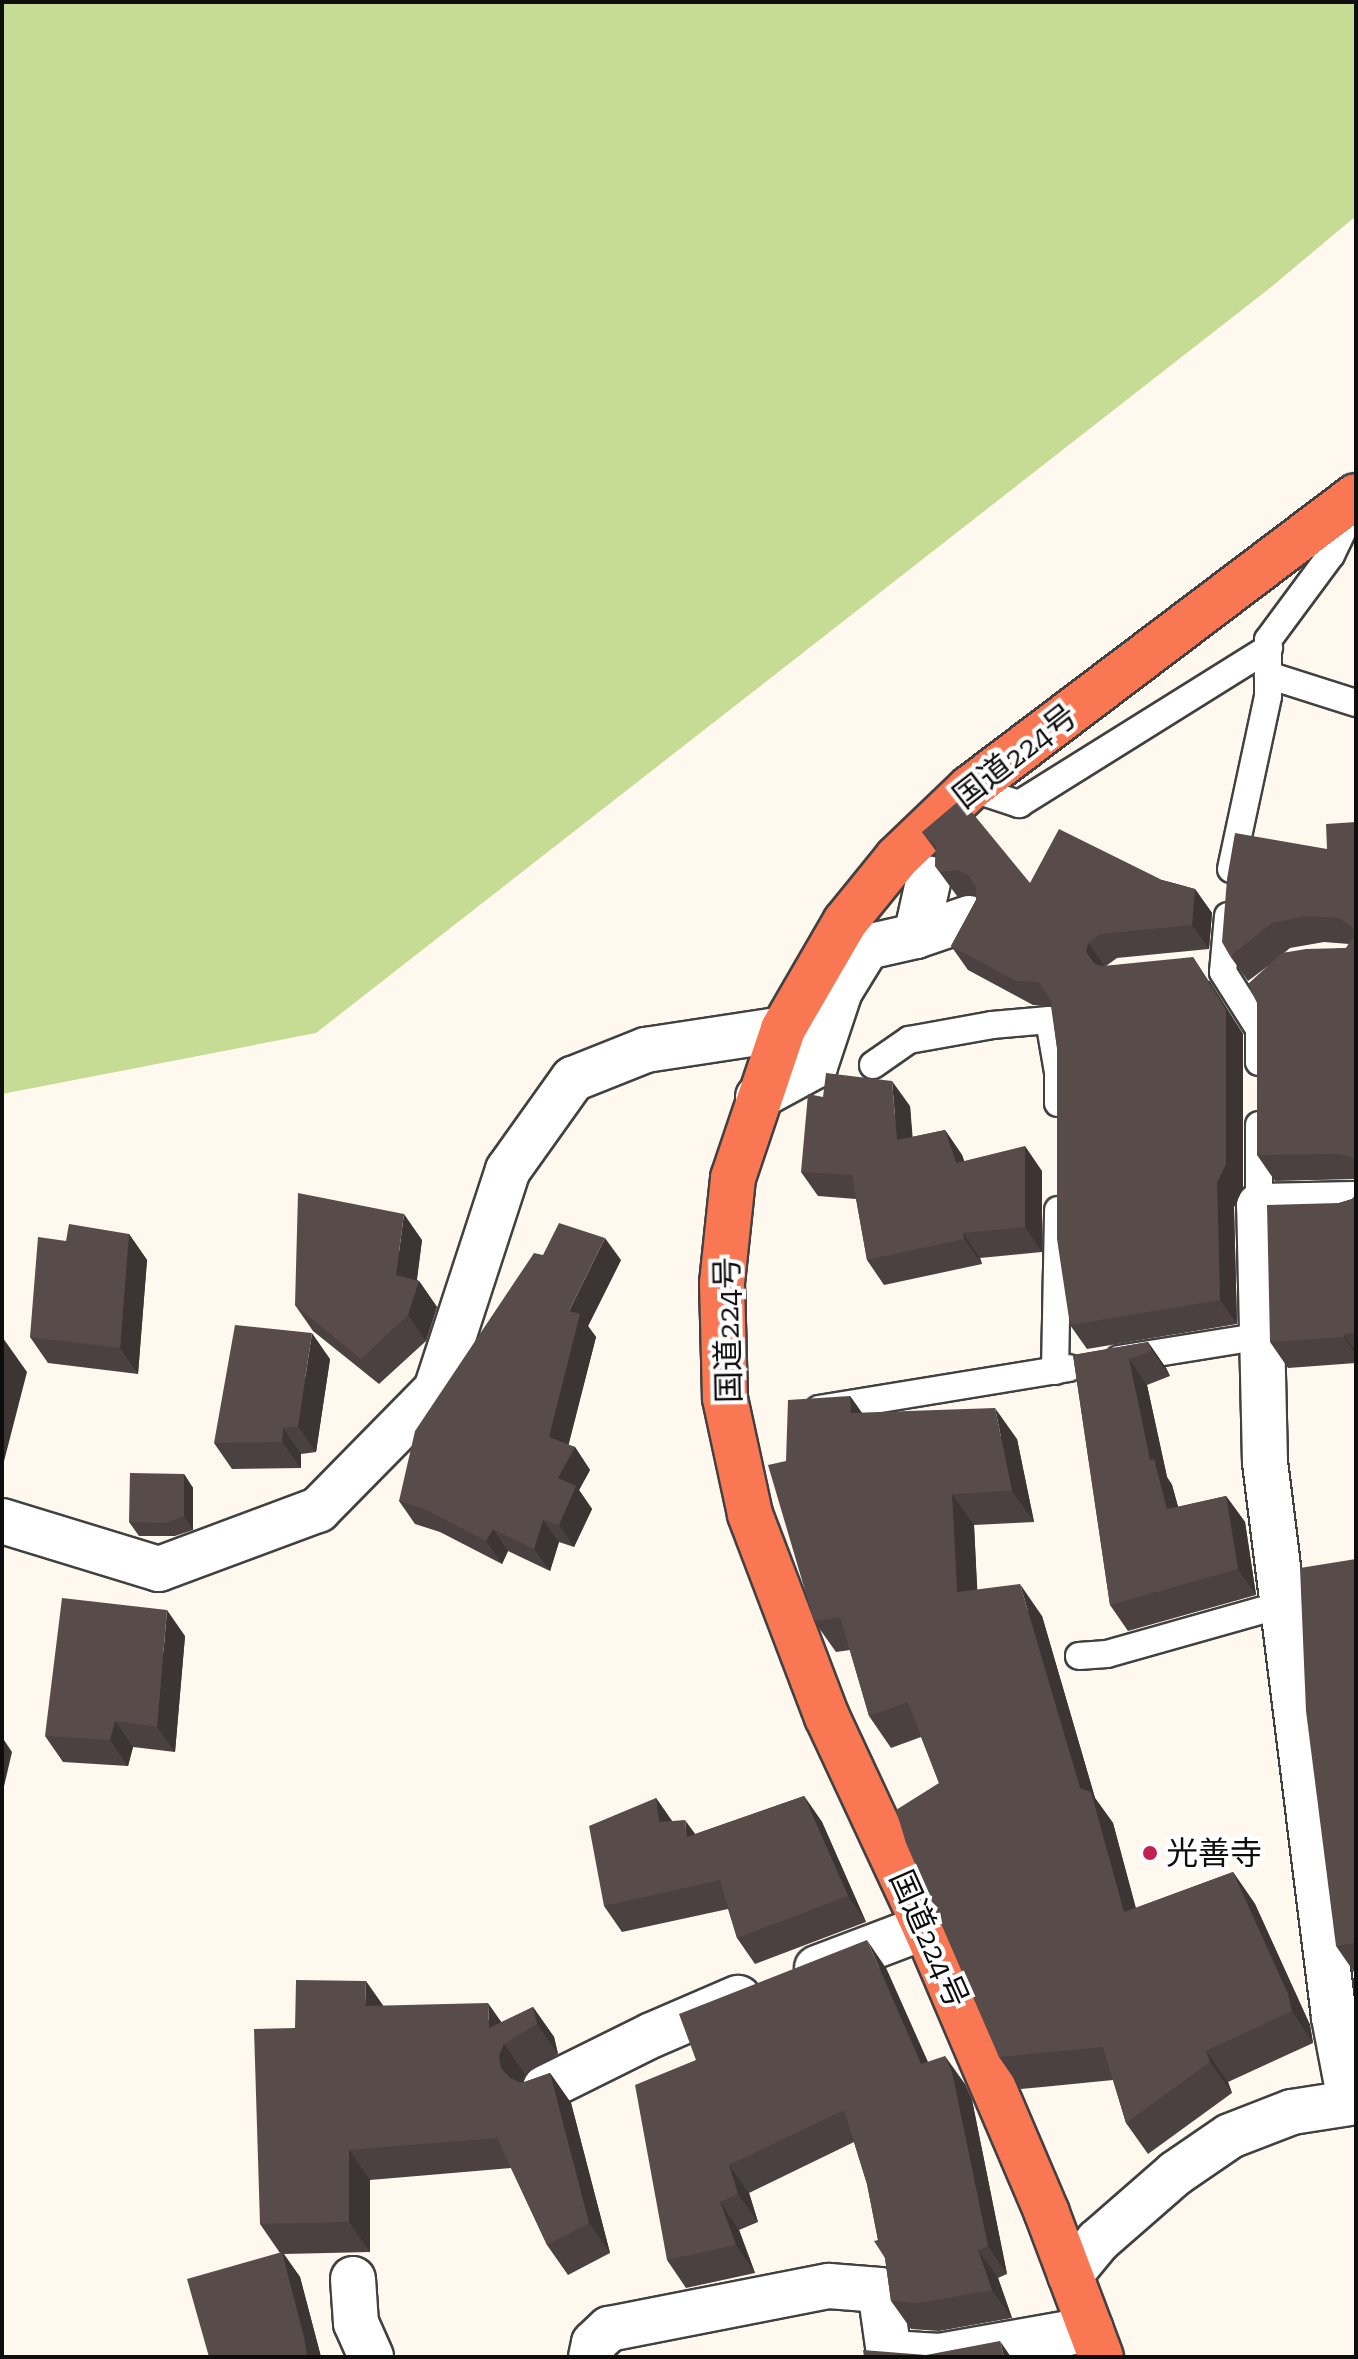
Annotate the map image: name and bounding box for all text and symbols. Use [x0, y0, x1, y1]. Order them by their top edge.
street label: 国道224号 [946, 696, 1084, 816]
street label: 国道224号 [708, 1257, 748, 1403]
place label: 光善寺 [1166, 1834, 1262, 1872]
marker: 光善寺 [1141, 1844, 1159, 1862]
street label: 国道224号 [882, 1864, 976, 2014]

